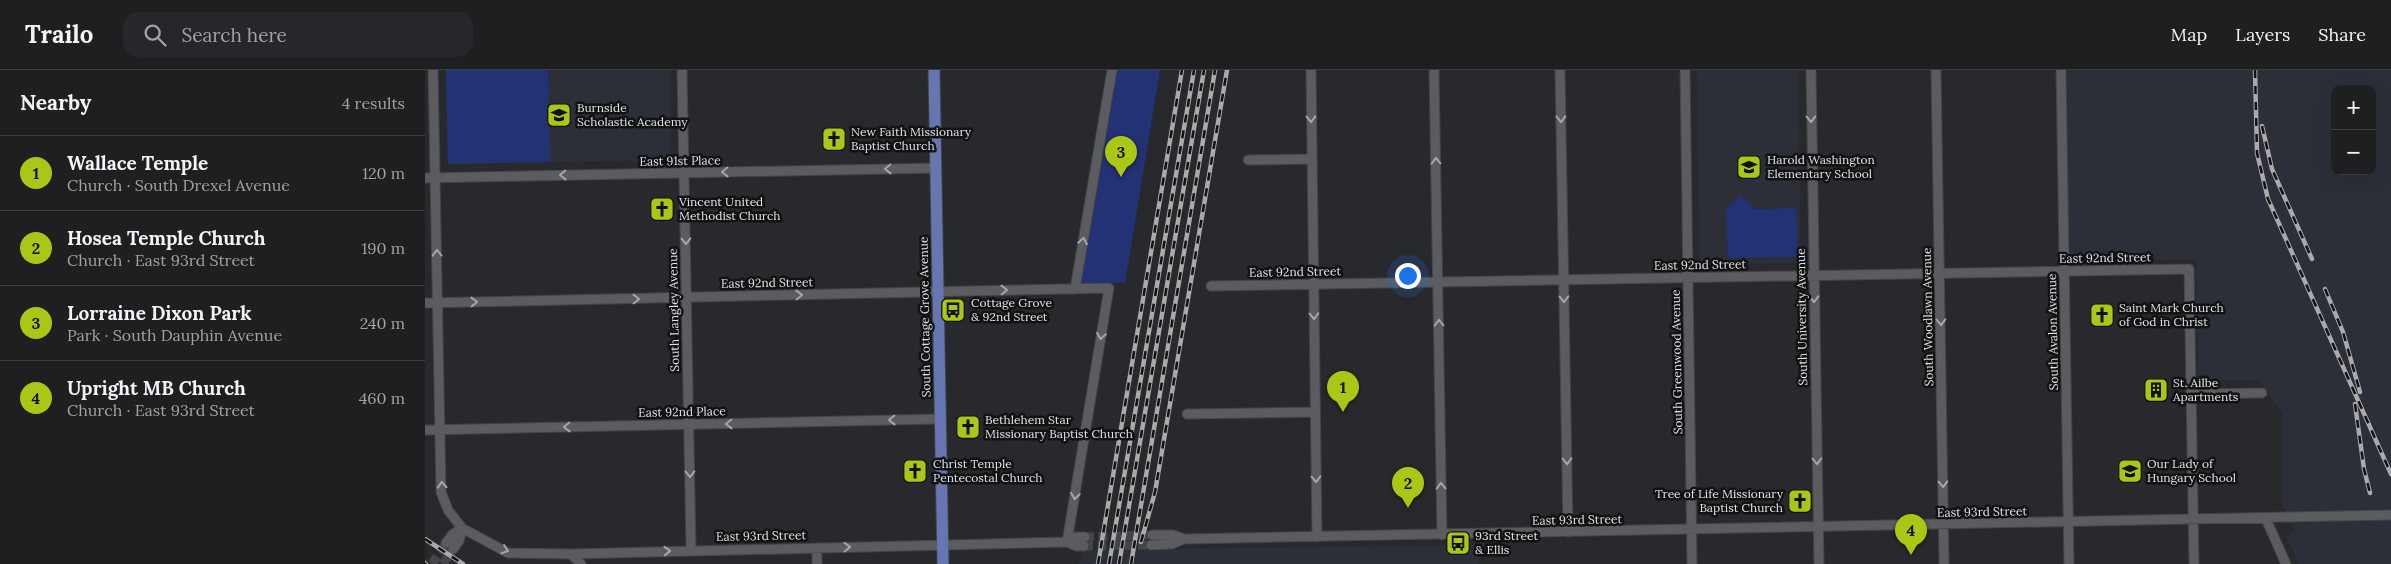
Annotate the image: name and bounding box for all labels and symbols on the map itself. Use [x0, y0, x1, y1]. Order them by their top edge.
place label: Burnside Scholastic Academy [577, 100, 688, 129]
school or university icon: Burnside Scholastic Academy [546, 102, 572, 128]
one-way arrow [1306, 115, 1316, 123]
one-way arrow [1556, 115, 1566, 123]
one-way arrow [1806, 115, 1817, 123]
place label: New Faith Missionary Baptist Church [851, 124, 972, 153]
church icon: New Faith Missionary Baptist Church [821, 126, 847, 152]
pin: 3 [1105, 136, 1137, 177]
street label: East 91st Place [639, 152, 721, 169]
place label: Harold Washington Elementary School [1767, 152, 1875, 181]
school or university icon: Harold Washington Elementary School [1736, 154, 1762, 180]
one-way arrow [1431, 157, 1441, 164]
one-way arrow [883, 164, 891, 174]
one-way arrow [721, 167, 729, 177]
one-way arrow [559, 170, 567, 181]
place label: Vincent United Methodist Church [678, 194, 781, 223]
church icon: Vincent United Methodist Church [649, 196, 675, 222]
street label: South Cottage Grove Avenue [916, 236, 933, 398]
one-way arrow [1078, 236, 1088, 245]
one-way arrow [680, 237, 691, 245]
street label: South Woodlawn Avenue [1919, 247, 1936, 386]
one-way arrow [432, 248, 442, 256]
street label: South Langley Avenue [665, 248, 682, 372]
street label: South University Avenue [1793, 248, 1810, 386]
street label: East 92nd Street [2059, 249, 2151, 266]
street label: East 92nd Street [1654, 256, 1746, 273]
street label: East 92nd Street [1249, 263, 1341, 280]
your location [1395, 263, 1421, 289]
street label: South Avalon Avenue [2044, 273, 2061, 391]
street label: East 92nd Street [721, 274, 813, 291]
one-way arrow [1000, 285, 1008, 295]
street label: South Greenwood Avenue [1668, 289, 1685, 435]
one-way arrow [795, 290, 803, 300]
one-way arrow [632, 293, 640, 304]
place label: Cottage Grove & 92nd Street [971, 295, 1052, 324]
one-way arrow [1559, 295, 1569, 303]
one-way arrow [1809, 295, 1820, 303]
one-way arrow [470, 297, 478, 308]
bus stop icon: Cottage Grove & 92nd Street [940, 297, 966, 323]
place label: Saint Mark Church of God in Christ [2119, 300, 2224, 329]
church icon: Saint Mark Church of God in Christ [2089, 302, 2115, 328]
one-way arrow [1309, 312, 1319, 320]
one-way arrow [1935, 318, 1946, 326]
one-way arrow [1433, 319, 1444, 327]
one-way arrow [1097, 332, 1107, 340]
pin: 1 [1327, 371, 1359, 412]
place label: St. Ailbe Apartments [2172, 375, 2239, 404]
building icon: St. Ailbe Apartments [2143, 377, 2169, 403]
street label: East 92nd Place [638, 403, 726, 420]
place label: Bethlehem Star Missionary Baptist Church [985, 412, 1133, 441]
church icon: Bethlehem Star Missionary Baptist Church [955, 414, 981, 440]
one-way arrow [887, 415, 895, 425]
one-way arrow [725, 419, 732, 429]
one-way arrow [563, 422, 570, 432]
place label: Christ Temple Pentecostal Church [933, 456, 1043, 485]
place label: Our Lady of Hungary School [2147, 456, 2236, 485]
church icon: Christ Temple Pentecostal Church [902, 458, 928, 484]
one-way arrow [1562, 458, 1572, 465]
one-way arrow [1812, 458, 1822, 465]
school or university icon: Our Lady of Hungary School [2117, 458, 2143, 484]
pin: 2 [1392, 467, 1424, 508]
one-way arrow [685, 470, 695, 478]
one-way arrow [1311, 475, 1321, 483]
one-way arrow [436, 481, 447, 489]
one-way arrow [1938, 481, 1948, 489]
one-way arrow [1436, 482, 1446, 490]
place label: Tree of Life Missionary Baptist Church [1655, 486, 1784, 515]
church icon: Tree of Life Missionary Baptist Church [1787, 488, 1813, 514]
one-way arrow [1070, 492, 1080, 501]
street label: East 93rd Street [1937, 503, 2028, 520]
street label: East 93rd Street [1532, 511, 1623, 528]
pin: 4 [1895, 514, 1927, 555]
street label: East 93rd Street [716, 527, 807, 544]
place label: 93rd Street & Ellis [1475, 528, 1538, 557]
bus stop icon: 93rd Street & Ellis [1445, 530, 1471, 556]
one-way arrow [843, 542, 851, 552]
one-way arrow [500, 545, 509, 555]
one-way arrow [663, 545, 671, 556]

